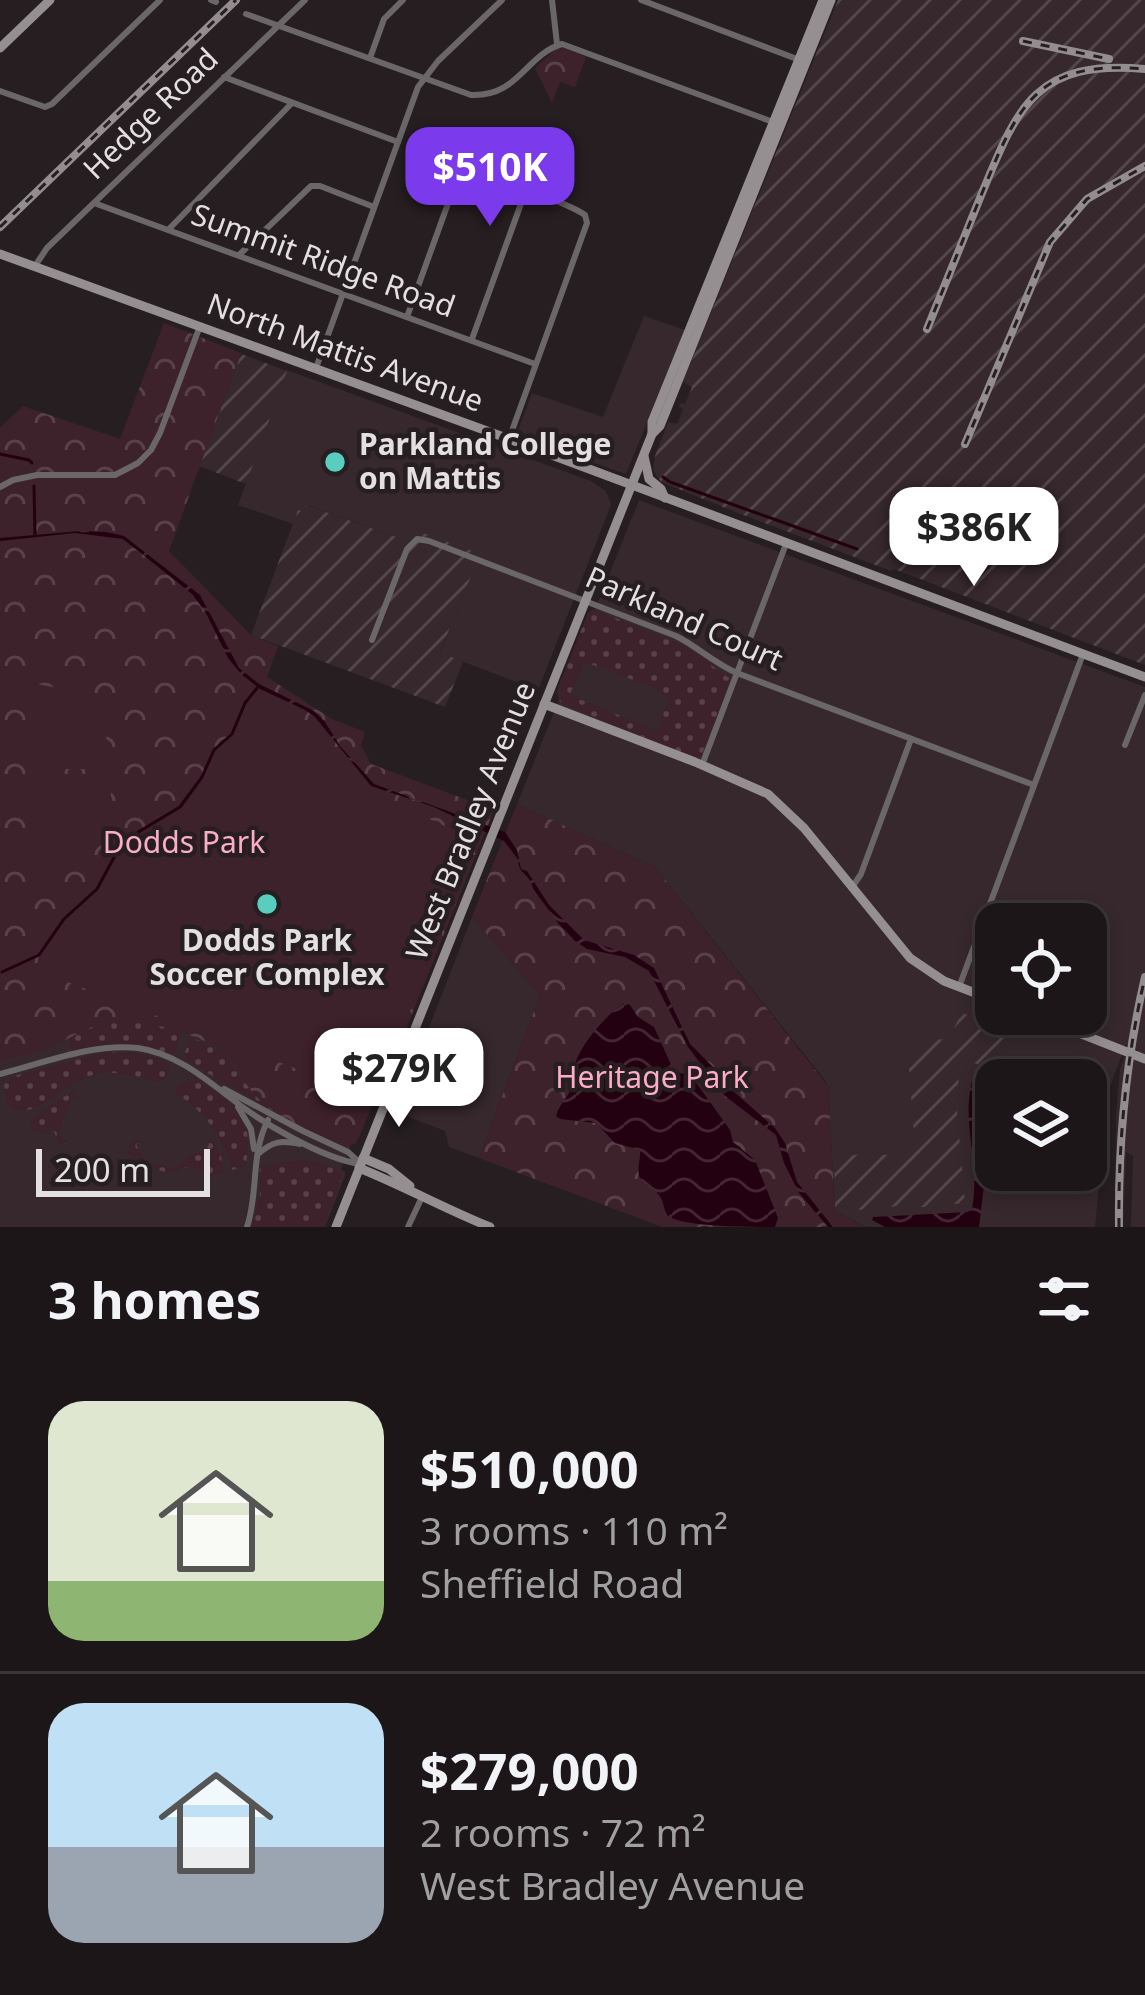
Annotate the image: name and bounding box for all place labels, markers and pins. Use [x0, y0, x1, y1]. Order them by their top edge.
pin: $510K [406, 127, 574, 229]
place label: Parkland College on Mattis [359, 423, 611, 498]
marker: Parkland College on Mattis [322, 449, 348, 475]
pin: $386K [890, 487, 1058, 589]
marker: Dodds Park Soccer Complex [254, 891, 280, 917]
place label: Dodds Park Soccer Complex [149, 919, 385, 994]
pin: $279K [315, 1028, 483, 1130]

